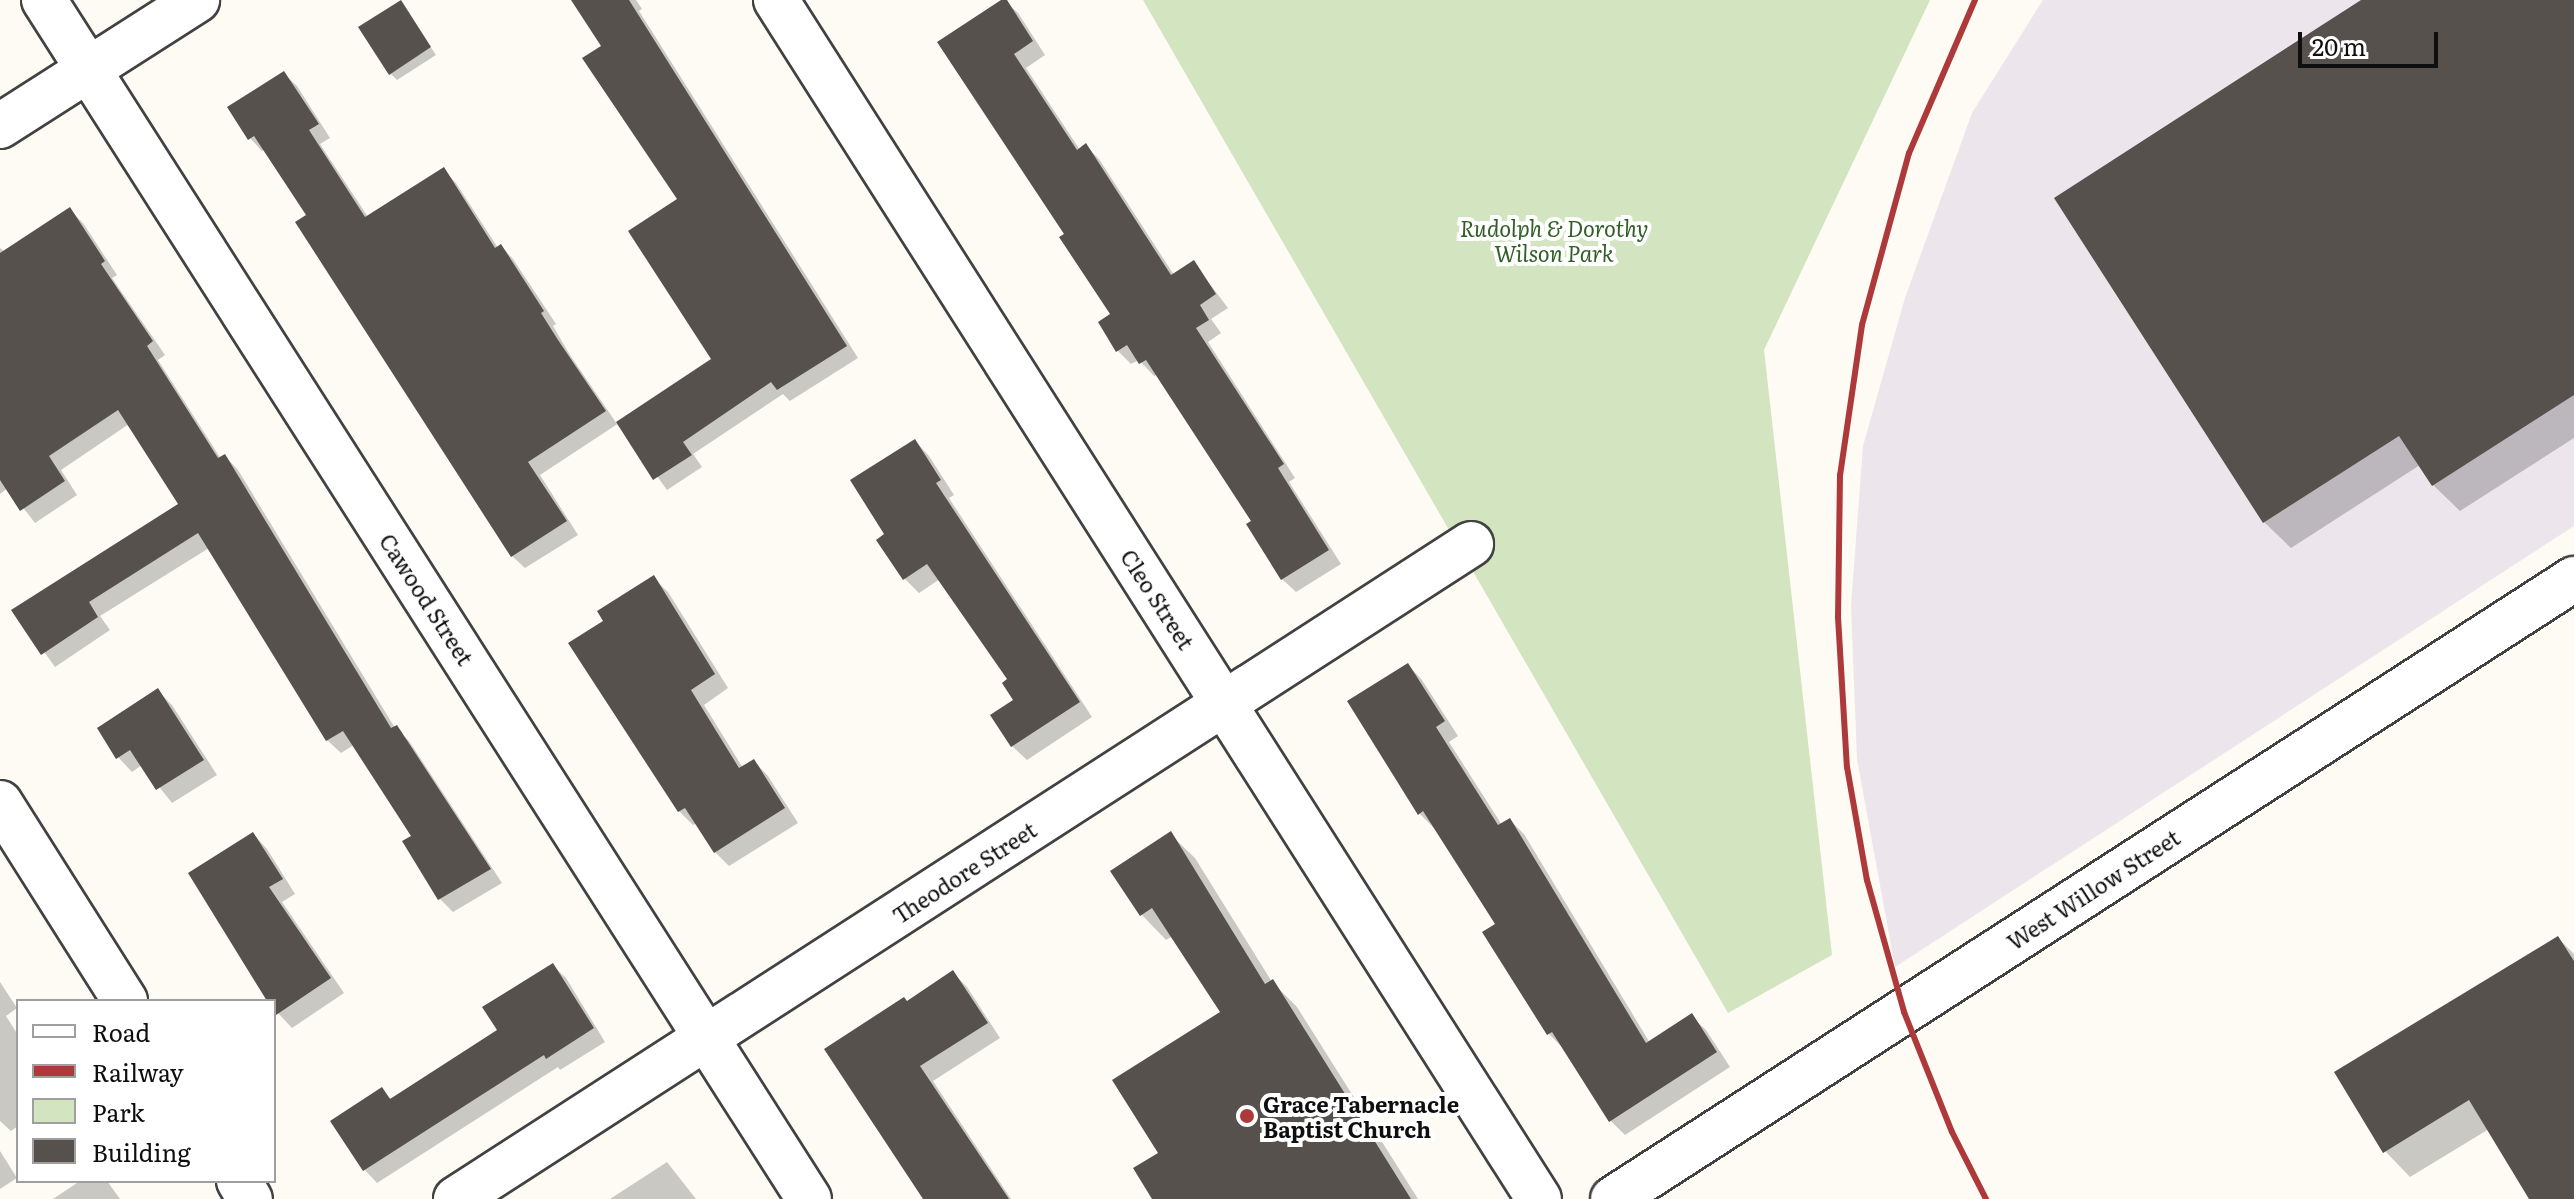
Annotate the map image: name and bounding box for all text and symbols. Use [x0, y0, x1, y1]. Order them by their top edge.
scale bar [2302, 16, 2442, 66]
text: 20 m [2312, 28, 2366, 63]
park label: Rudolph & Dorothy Wilson Park [1460, 214, 1648, 266]
street label: Cawood Street [375, 528, 479, 670]
street label: Cleo Street [1116, 544, 1200, 654]
street label: Theodore Street [887, 816, 1041, 928]
street label: West Willow Street [2002, 823, 2184, 955]
legend [16, 999, 276, 1183]
text: Road [92, 1014, 150, 1049]
text: Railway [92, 1054, 184, 1089]
place label: Grace Tabernacle Baptist Church [1263, 1090, 1459, 1142]
text: Park [92, 1094, 145, 1129]
marker: Grace Tabernacle Baptist Church [1238, 1107, 1256, 1125]
text: Building [92, 1134, 191, 1169]

